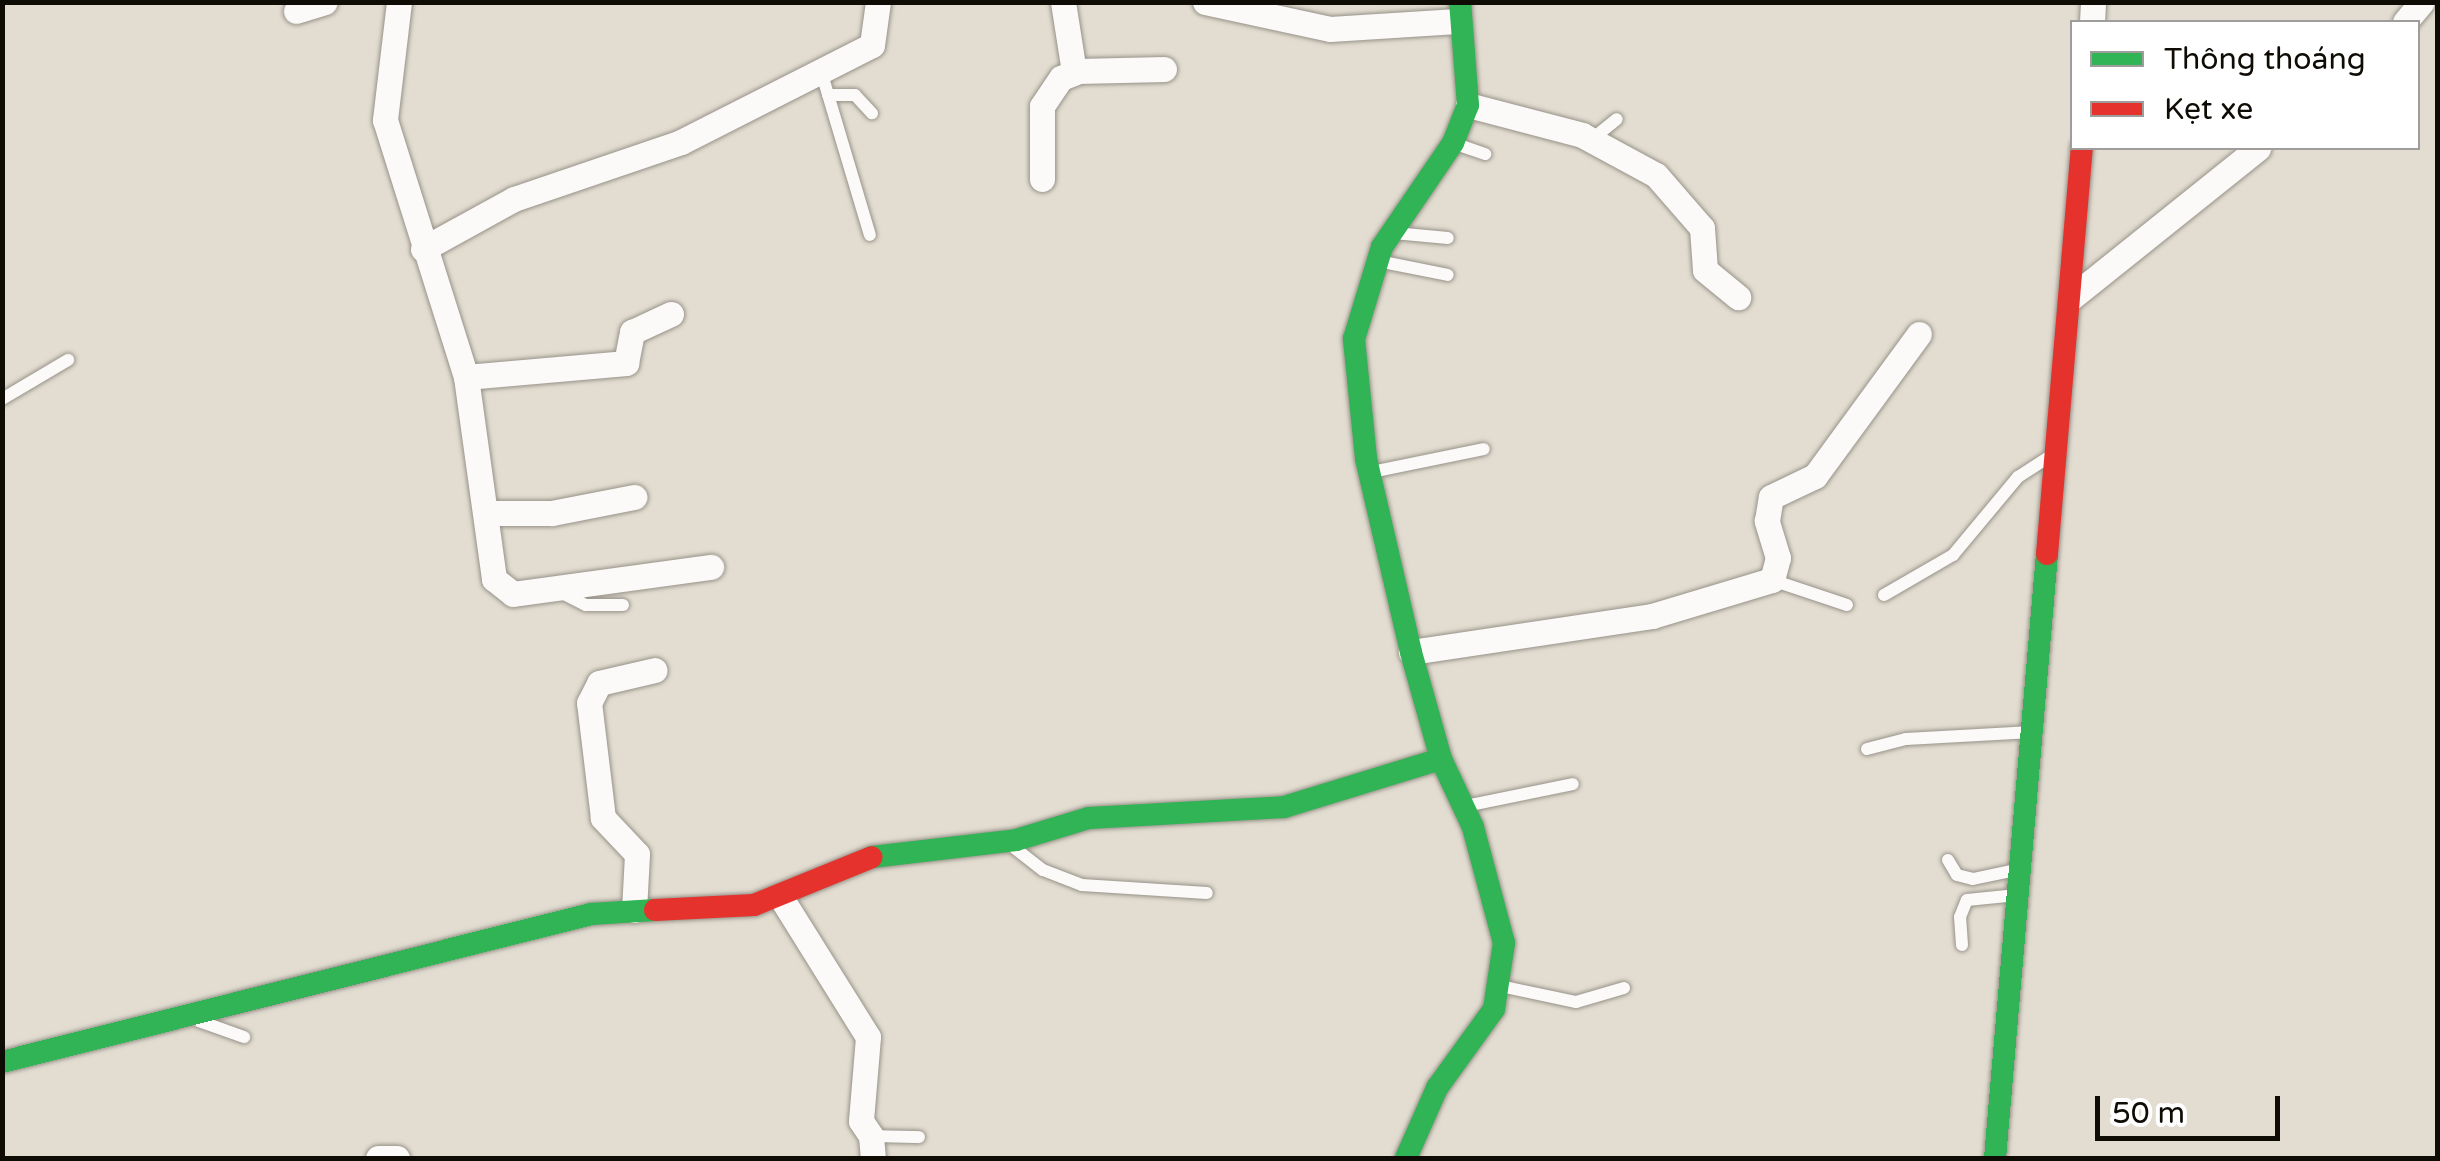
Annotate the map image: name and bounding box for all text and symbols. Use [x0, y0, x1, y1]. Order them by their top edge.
legend [2070, 20, 2420, 150]
text: Thông thoáng [2164, 41, 2366, 78]
text: Kẹt xe [2164, 91, 2253, 128]
scale bar [2100, 1076, 2285, 1138]
text: 50 m [2112, 1095, 2185, 1132]

